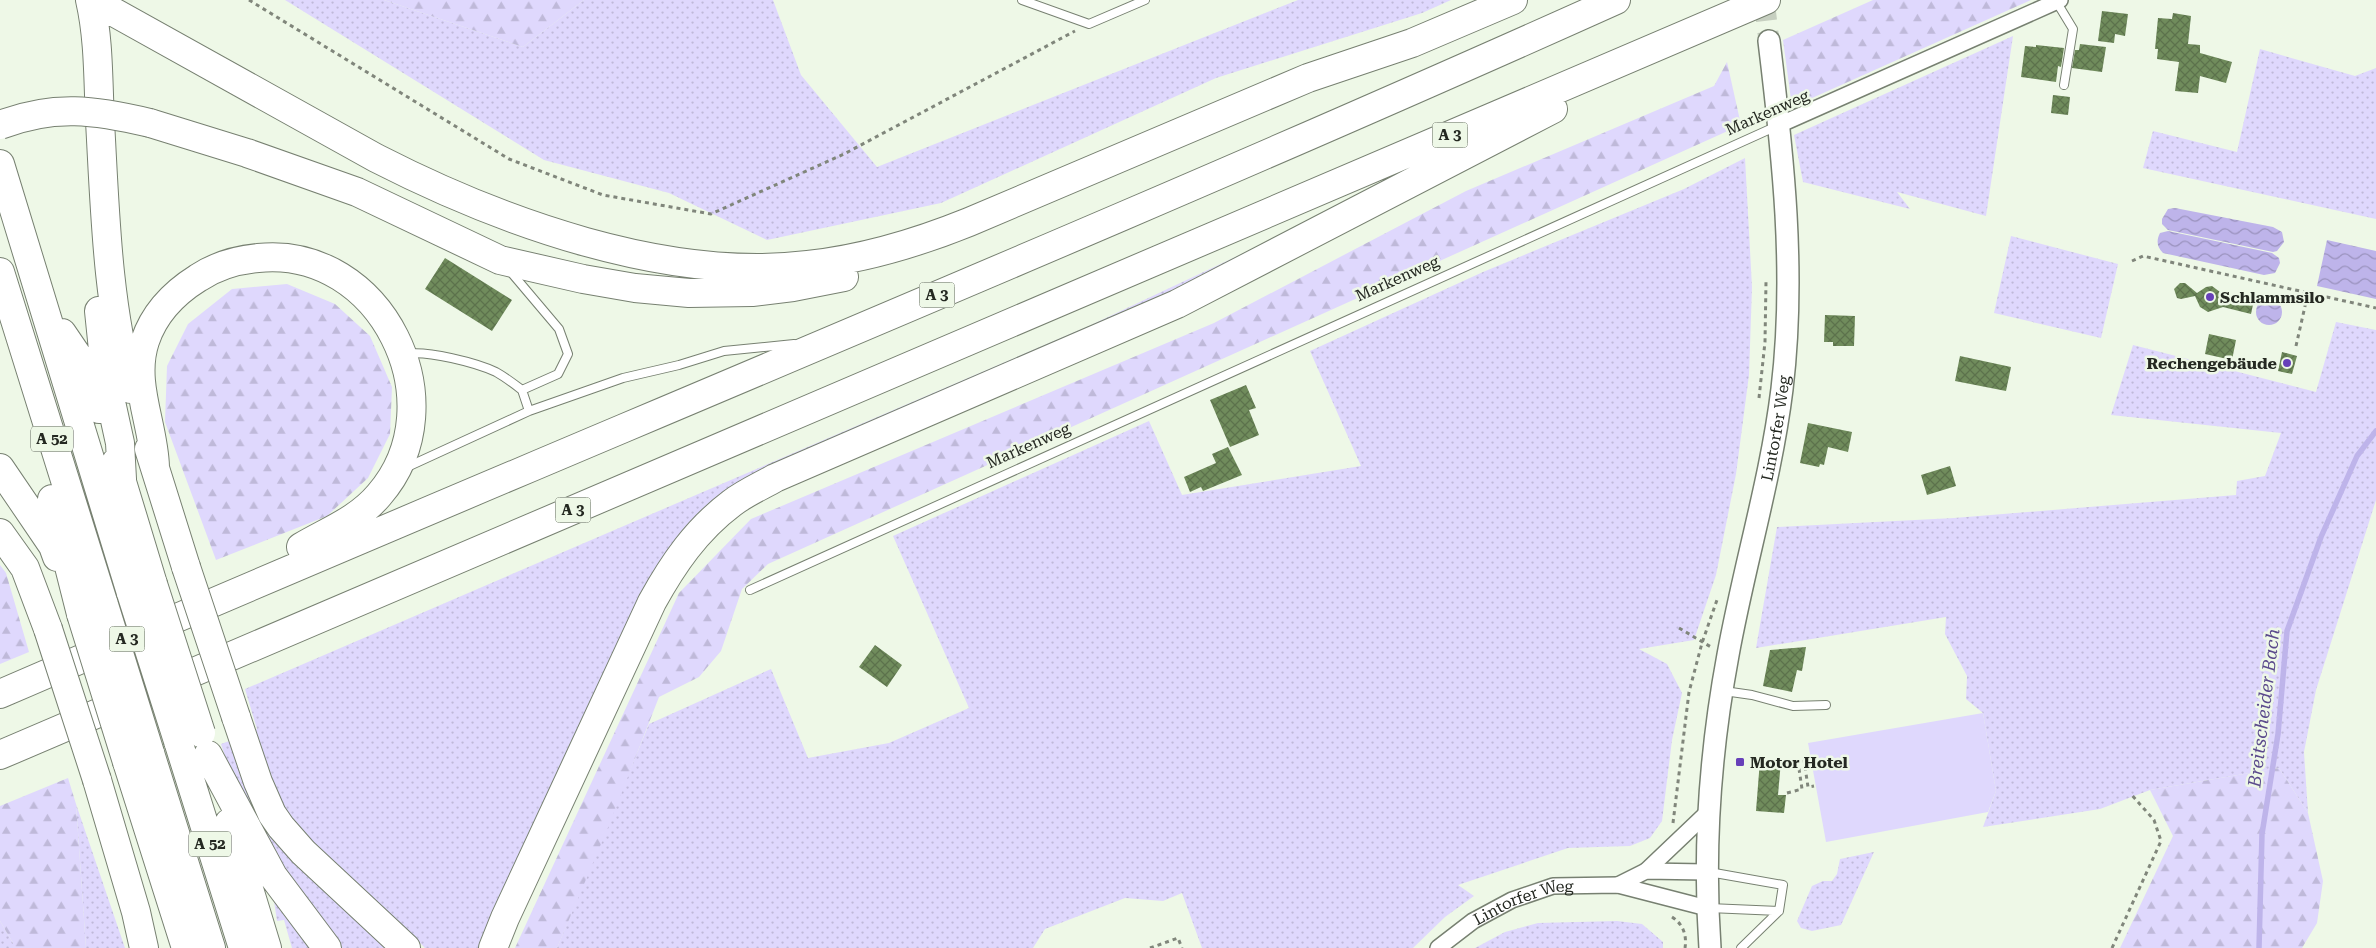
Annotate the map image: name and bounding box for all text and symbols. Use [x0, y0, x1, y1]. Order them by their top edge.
street label: Markenweg [1722, 85, 1813, 139]
road number: A 3 [1432, 122, 1468, 148]
street label: Markenweg [1352, 251, 1443, 305]
road number: A 3 [920, 282, 954, 308]
place label: Schlammsilo [2220, 288, 2325, 307]
marker: Schlammsilo [2204, 291, 2216, 303]
place label: Rechengebäude [2147, 354, 2277, 373]
marker: Rechengebäude [2281, 357, 2293, 369]
street label: Lintorfer Weg [1757, 374, 1794, 483]
street label: Markenweg [983, 418, 1074, 472]
road number: A 52 [31, 426, 73, 452]
road number: A 3 [556, 498, 590, 522]
road number: A 3 [110, 626, 144, 652]
water label: Breitscheider Bach [2243, 627, 2284, 789]
place label: Motor Hotel [1750, 753, 1849, 772]
marker: Motor Hotel [1734, 756, 1746, 768]
road number: A 52 [189, 832, 231, 856]
street label: Lintorfer Weg [1470, 876, 1575, 929]

